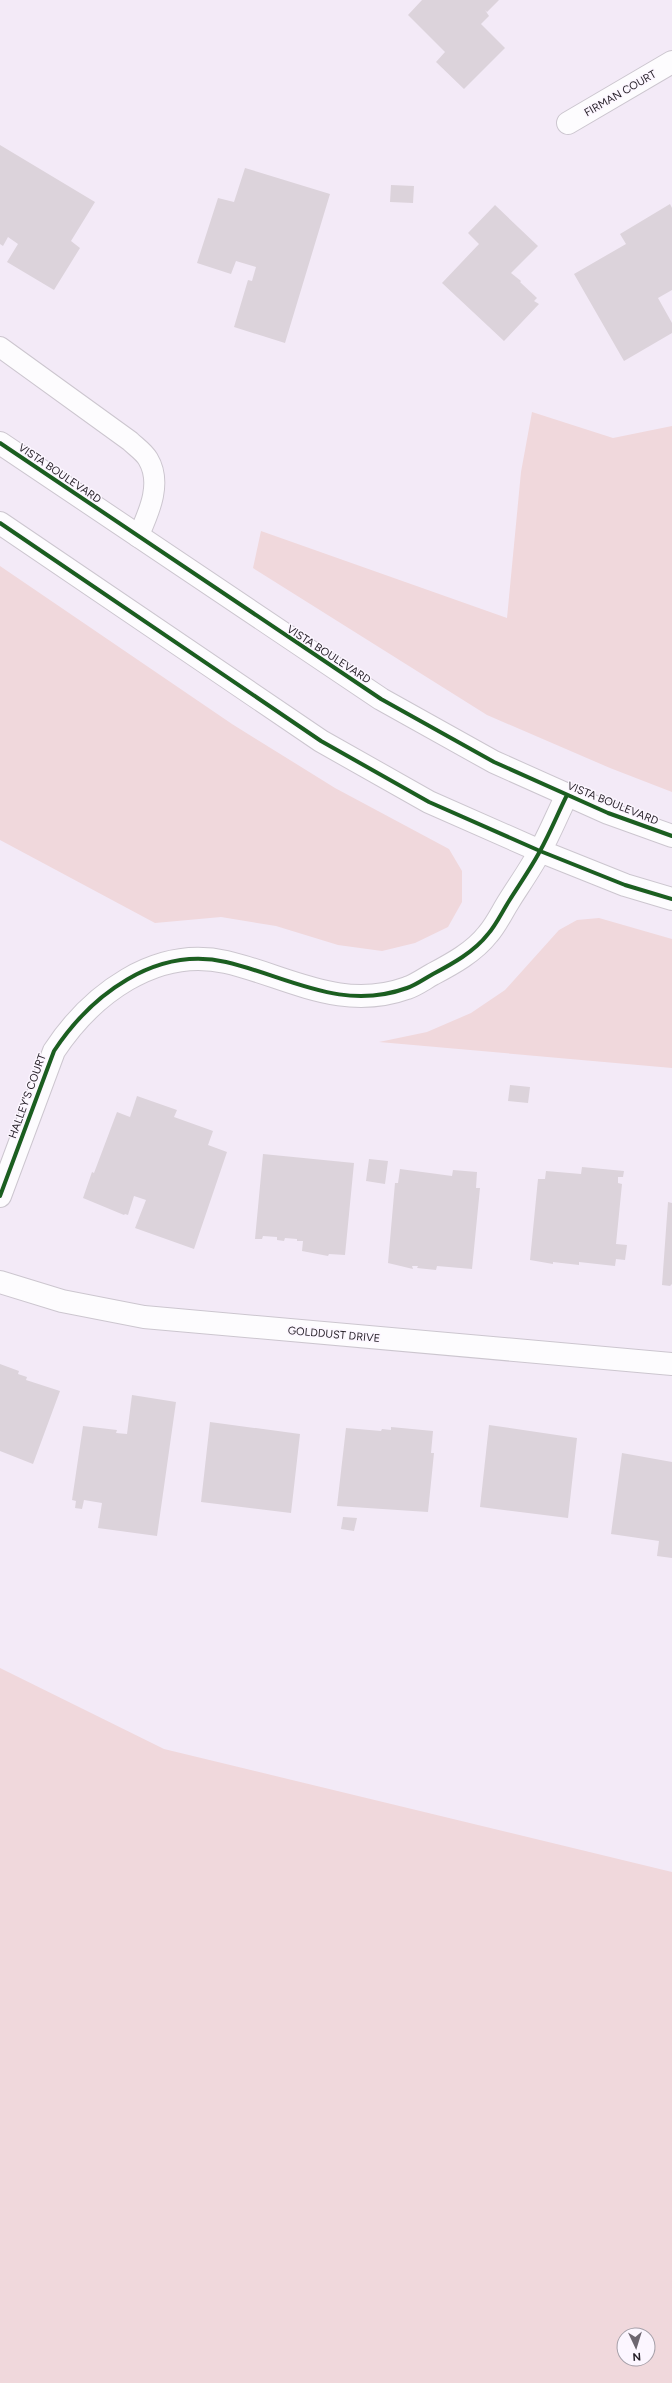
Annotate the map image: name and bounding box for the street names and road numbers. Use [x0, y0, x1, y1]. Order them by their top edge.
street label: FIRMAN COURT [582, 68, 659, 119]
street label: VISTA BOULEVARD [16, 441, 104, 506]
street label: VISTA BOULEVARD [284, 623, 373, 687]
street label: VISTA BOULEVARD [565, 779, 661, 828]
street label: HALLEY'S COURT [6, 1052, 49, 1140]
street label: GOLDDUST DRIVE [287, 1324, 381, 1345]

